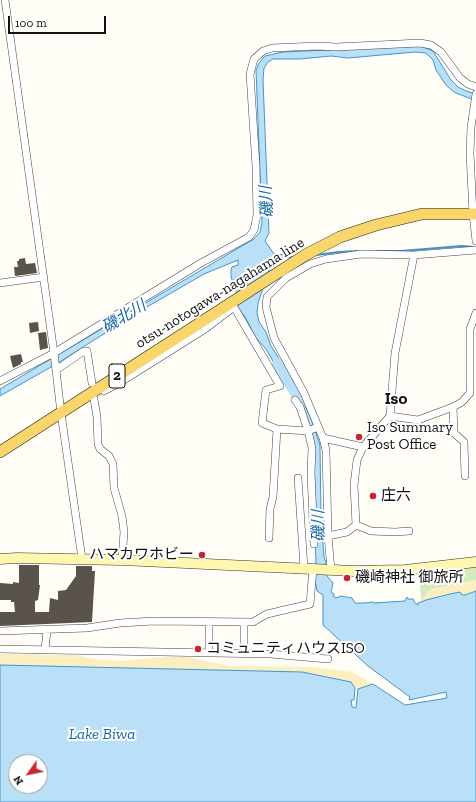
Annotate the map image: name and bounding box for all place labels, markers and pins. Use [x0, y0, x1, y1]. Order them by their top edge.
place label: Iso Summary Post Office [367, 419, 453, 454]
marker: Iso Summary Post Office [354, 432, 364, 442]
place label: 庄六 [381, 487, 411, 505]
marker: 庄六 [368, 491, 378, 501]
place label: ハマカワホビー [89, 546, 194, 564]
marker: ハマカワホビー [197, 550, 207, 560]
place label: 磯崎神社 御旅所 [355, 569, 463, 587]
marker: 磯崎神社 御旅所 [342, 573, 352, 583]
place label: コミュニティハウスISO [206, 640, 365, 658]
marker: コミュニティハウスISO [193, 644, 203, 654]

